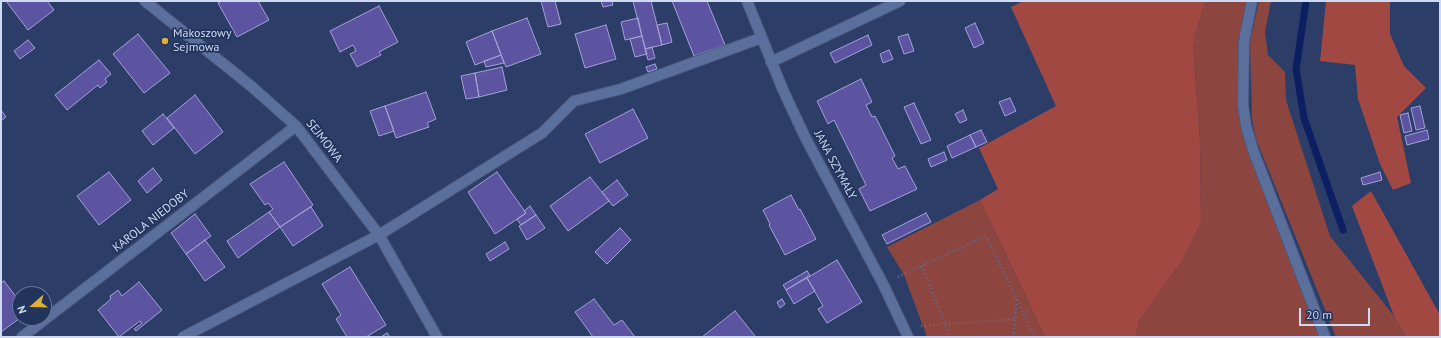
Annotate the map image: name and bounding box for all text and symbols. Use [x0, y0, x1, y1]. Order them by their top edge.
place label: Makoszowy Sejmowa [173, 27, 231, 55]
marker: Makoszowy Sejmowa [160, 36, 170, 46]
street label: SEJMOWA [303, 117, 345, 165]
street label: JANA SZYMAŁY [811, 128, 859, 202]
street label: KAROLA NIEDOBY [110, 187, 192, 255]
north arrow [12, 286, 52, 326]
scale bar [1301, 300, 1372, 326]
text: N [14, 304, 29, 316]
text: 20 m [1306, 307, 1332, 322]

